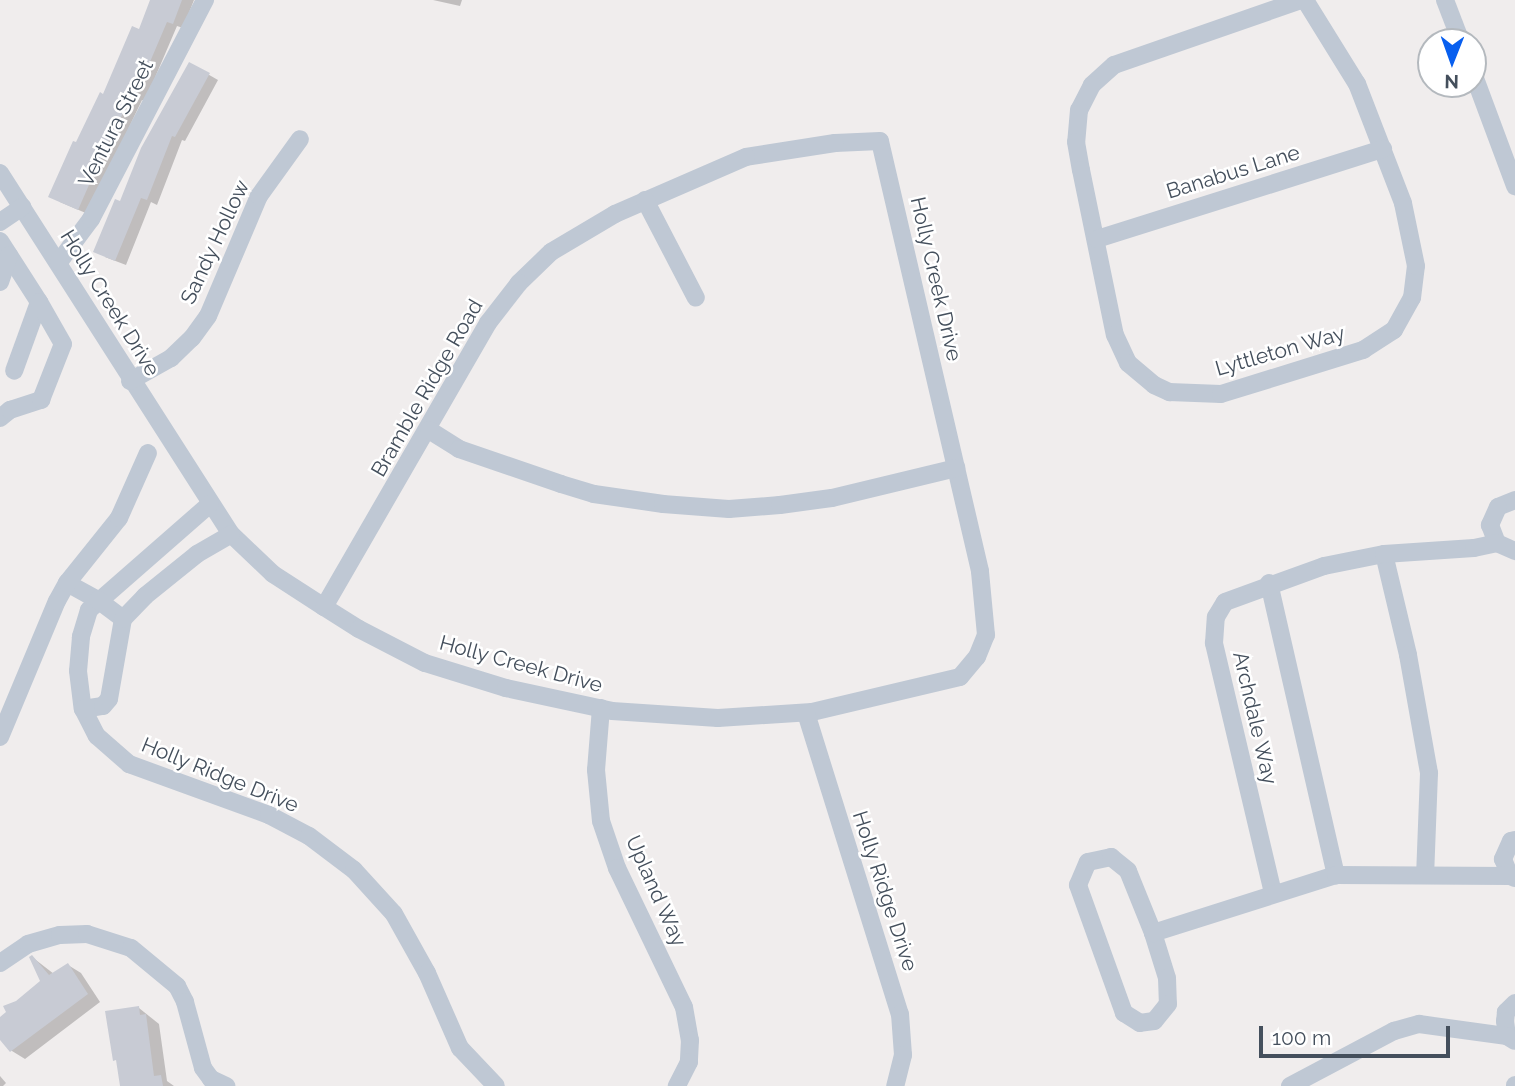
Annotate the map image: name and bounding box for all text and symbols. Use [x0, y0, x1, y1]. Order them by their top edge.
north arrow [1417, 28, 1487, 98]
street label: Ventura Street [73, 55, 159, 191]
text: N [1444, 71, 1459, 93]
street label: Banabus Lane [1163, 140, 1303, 204]
street label: Sandy Hollow [175, 176, 255, 308]
street label: Holly Creek Drive [905, 194, 967, 364]
street label: Holly Creek Drive [55, 225, 165, 381]
street label: Bramble Ridge Road [366, 295, 488, 481]
street label: Lyttleton Way [1212, 320, 1348, 382]
street label: Holly Creek Drive [436, 630, 606, 698]
street label: Archdale Way [1227, 649, 1283, 787]
street label: Holly Ridge Drive [138, 732, 302, 818]
street label: Holly Ridge Drive [847, 807, 923, 975]
street label: Upland Way [620, 831, 692, 951]
scale bar [1263, 1012, 1454, 1056]
text: 100 m [1272, 1025, 1331, 1050]

